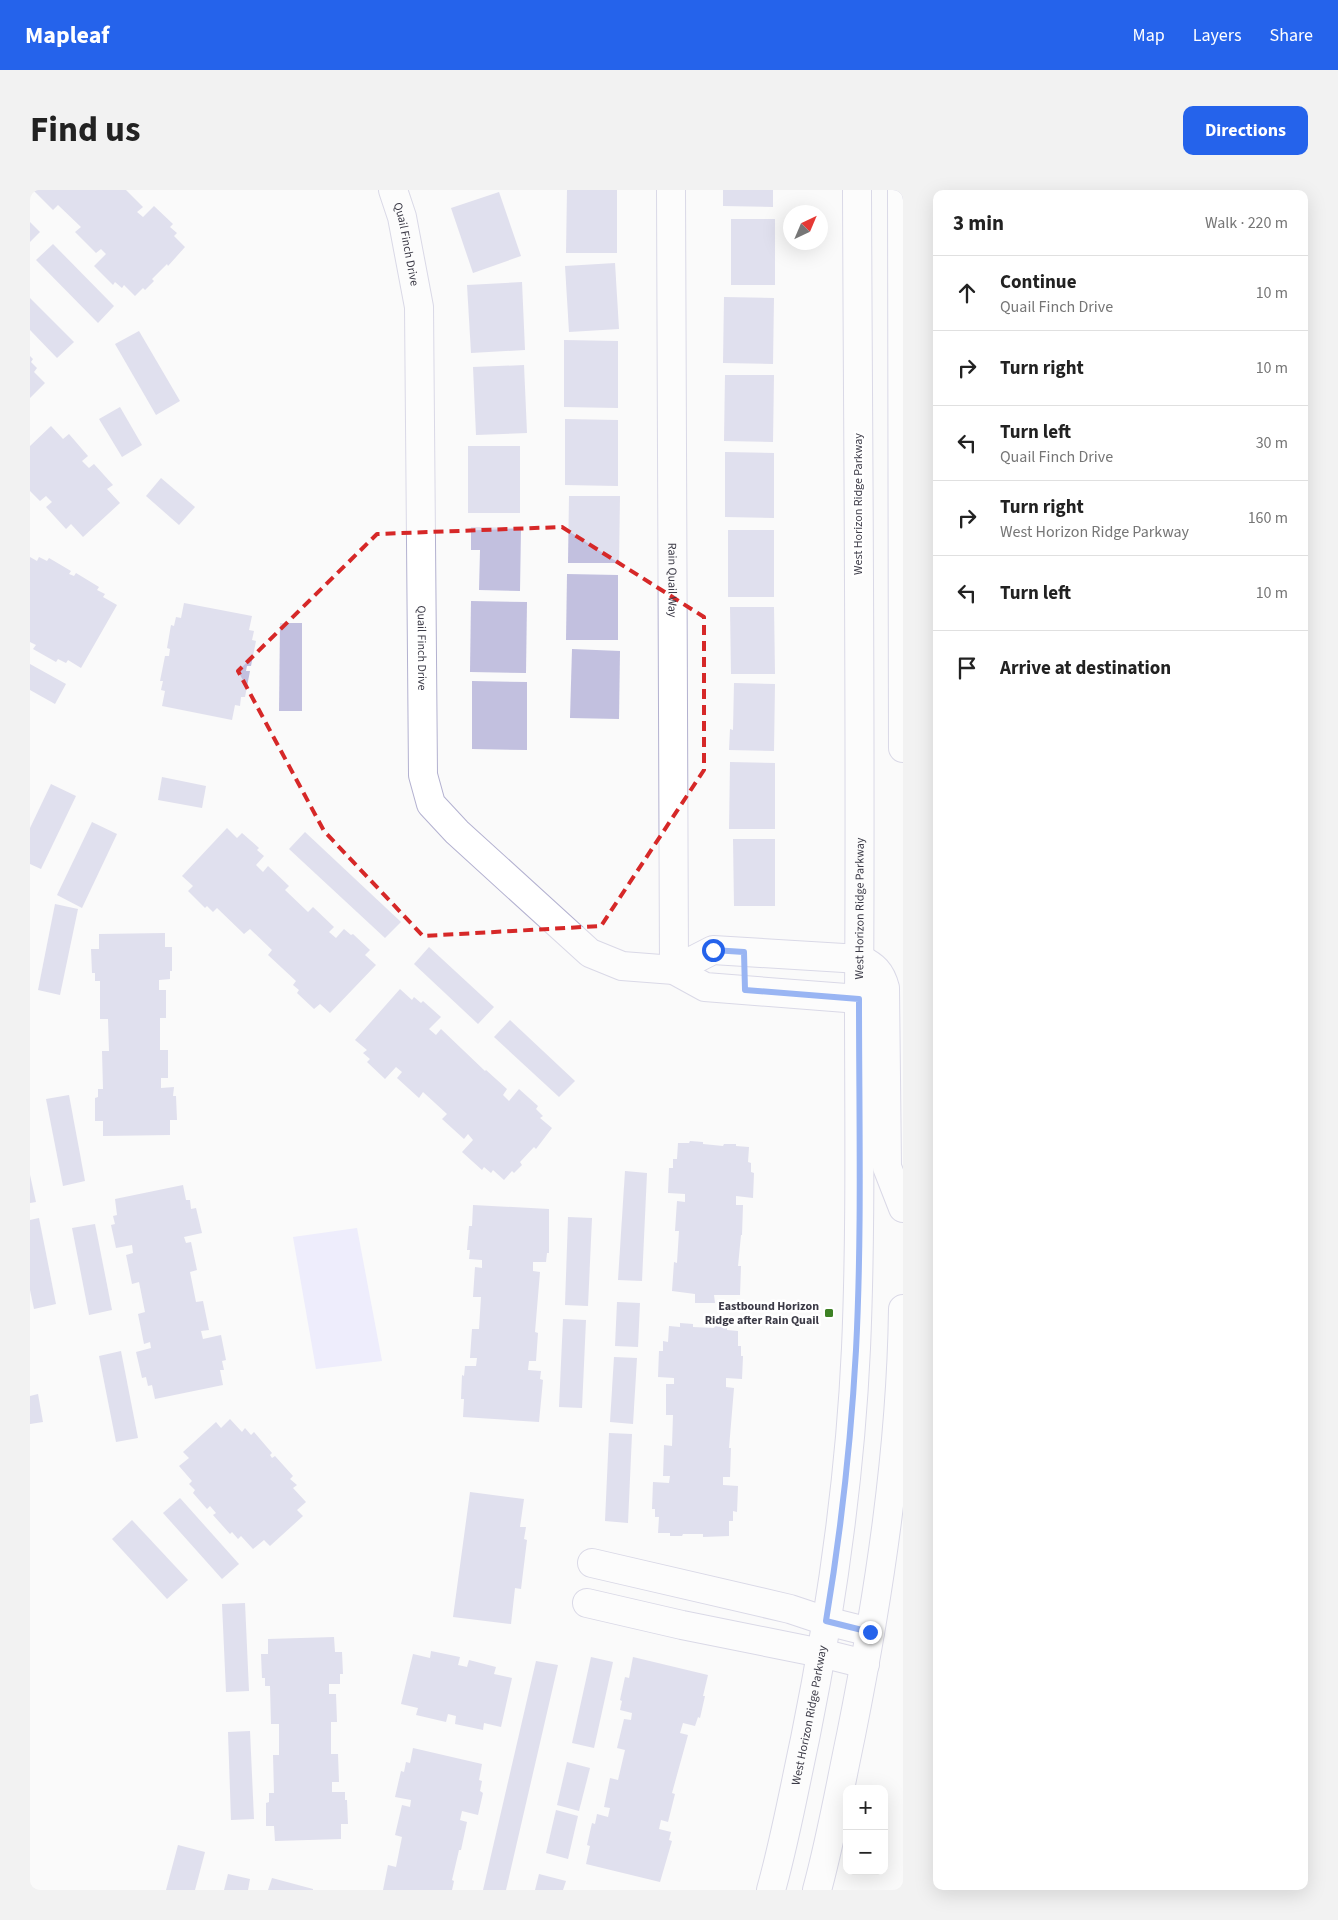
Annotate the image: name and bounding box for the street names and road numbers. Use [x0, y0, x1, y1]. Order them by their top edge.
street label: Quail Finch Drive [389, 200, 423, 287]
street label: West Horizon Ridge Parkway [850, 433, 867, 575]
street label: Rain Quail Way [664, 543, 681, 618]
street label: Quail Finch Drive [413, 605, 431, 691]
street label: West Horizon Ridge Parkway [851, 837, 868, 980]
street label: West Horizon Ridge Parkway [787, 1644, 831, 1787]

